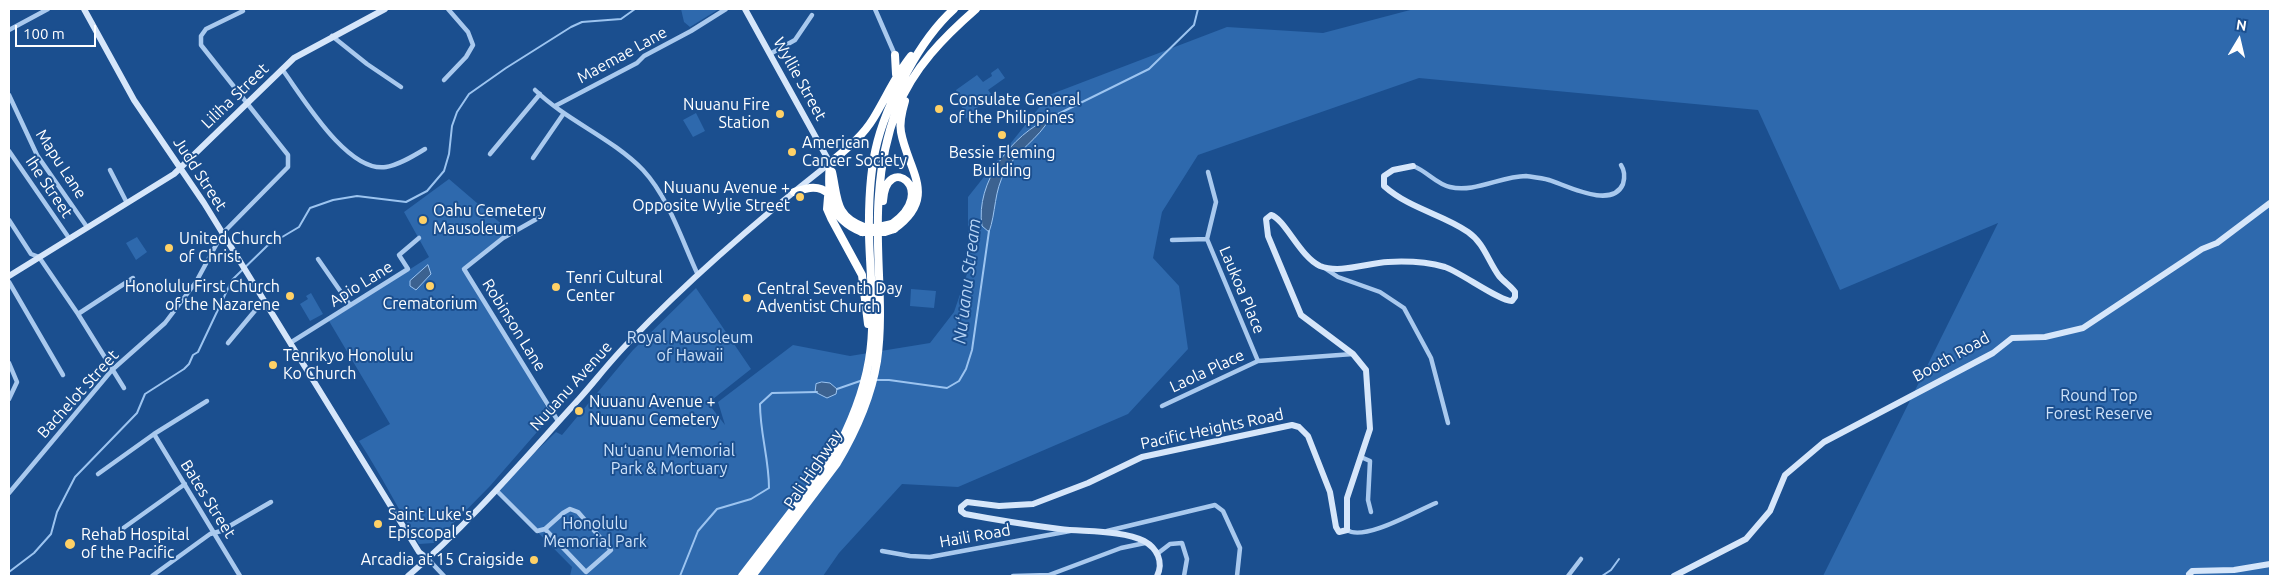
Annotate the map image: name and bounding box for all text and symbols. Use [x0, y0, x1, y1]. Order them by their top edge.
scale bar [18, 15, 99, 47]
north arrow [2214, 15, 2264, 65]
text: N [2235, 16, 2248, 34]
street label: Maemae Lane [574, 22, 670, 88]
text: 100 m [23, 25, 65, 42]
street label: Wyllie Street [769, 34, 831, 124]
street label: Liliha Street [197, 59, 273, 133]
place label: Consulate General of the Philippines [949, 90, 1080, 128]
place label: Nuuanu Fire Station [683, 95, 770, 133]
marker: Consulate General of the Philippines [933, 103, 945, 115]
marker: Nuuanu Fire Station [774, 108, 786, 120]
street label: Mapu Lane [32, 126, 90, 202]
marker: Bessie Fleming Building [996, 129, 1008, 141]
place label: American Cancer Society [802, 133, 907, 171]
street label: Judd Street [169, 134, 231, 214]
place label: Bessie Fleming Building [949, 143, 1055, 181]
marker: American Cancer Society [786, 146, 798, 158]
street label: Ihe Street [21, 152, 77, 222]
place label: Nuuanu Avenue + Opposite Wylie Street [632, 178, 790, 216]
marker: Nuuanu Avenue + Opposite Wylie Street [794, 191, 806, 203]
place label: Oahu Cemetery Mausoleum [433, 201, 546, 239]
marker: Oahu Cemetery Mausoleum [417, 214, 429, 226]
water label: Nuʻuanu Stream [949, 217, 985, 345]
place label: United Church of Christ [179, 229, 282, 267]
marker: United Church of Christ [163, 242, 175, 254]
street label: Laukoa Place [1215, 244, 1269, 336]
street label: Apio Lane [326, 257, 396, 311]
place label: Tenri Cultural Center [566, 268, 663, 306]
street label: Robinson Lane [478, 275, 550, 375]
place label: Honolulu First Church of the Nazarene [125, 277, 280, 315]
place label: Central Seventh Day Adventist Church [757, 279, 902, 317]
marker: Crematorium [424, 280, 436, 292]
marker: Tenri Cultural Center [550, 281, 562, 293]
marker: Honolulu First Church of the Nazarene [284, 290, 296, 302]
marker: Central Seventh Day Adventist Church [741, 292, 753, 304]
place label: Crematorium [382, 294, 478, 314]
park label: Royal Mausoleum of Hawaii [627, 328, 753, 366]
street label: Booth Road [1909, 328, 1993, 386]
street label: Nuuanu Avenue [526, 337, 616, 435]
street label: Laola Place [1167, 345, 1247, 397]
street label: Bachelot Street [33, 346, 123, 442]
place label: Tenrikyo Honolulu Ko Church [283, 346, 414, 384]
marker: Tenrikyo Honolulu Ko Church [267, 359, 279, 371]
park label: Round Top Forest Reserve [2045, 386, 2153, 424]
place label: Nuuanu Avenue + Nuuanu Cemetery [589, 392, 719, 430]
street label: Pacific Heights Road [1139, 404, 1285, 454]
marker: Nuuanu Avenue + Nuuanu Cemetery [573, 405, 585, 417]
street label: Pali Highway [780, 426, 846, 512]
park label: Nuʻuanu Memorial Park & Mortuary [603, 441, 735, 479]
street label: Bates Street [176, 456, 240, 542]
place label: Saint Luke's Episcopal [388, 505, 472, 543]
park label: Honolulu Memorial Park [543, 514, 647, 552]
marker: Saint Luke's Episcopal [372, 518, 384, 530]
street label: Haili Road [938, 520, 1012, 552]
place label: Rehab Hospital of the Pacific [81, 525, 190, 563]
marker: Rehab Hospital of the Pacific [63, 537, 77, 551]
place label: Arcadia at 15 Craigside [361, 550, 524, 570]
marker: Arcadia at 15 Craigside [528, 554, 540, 566]

